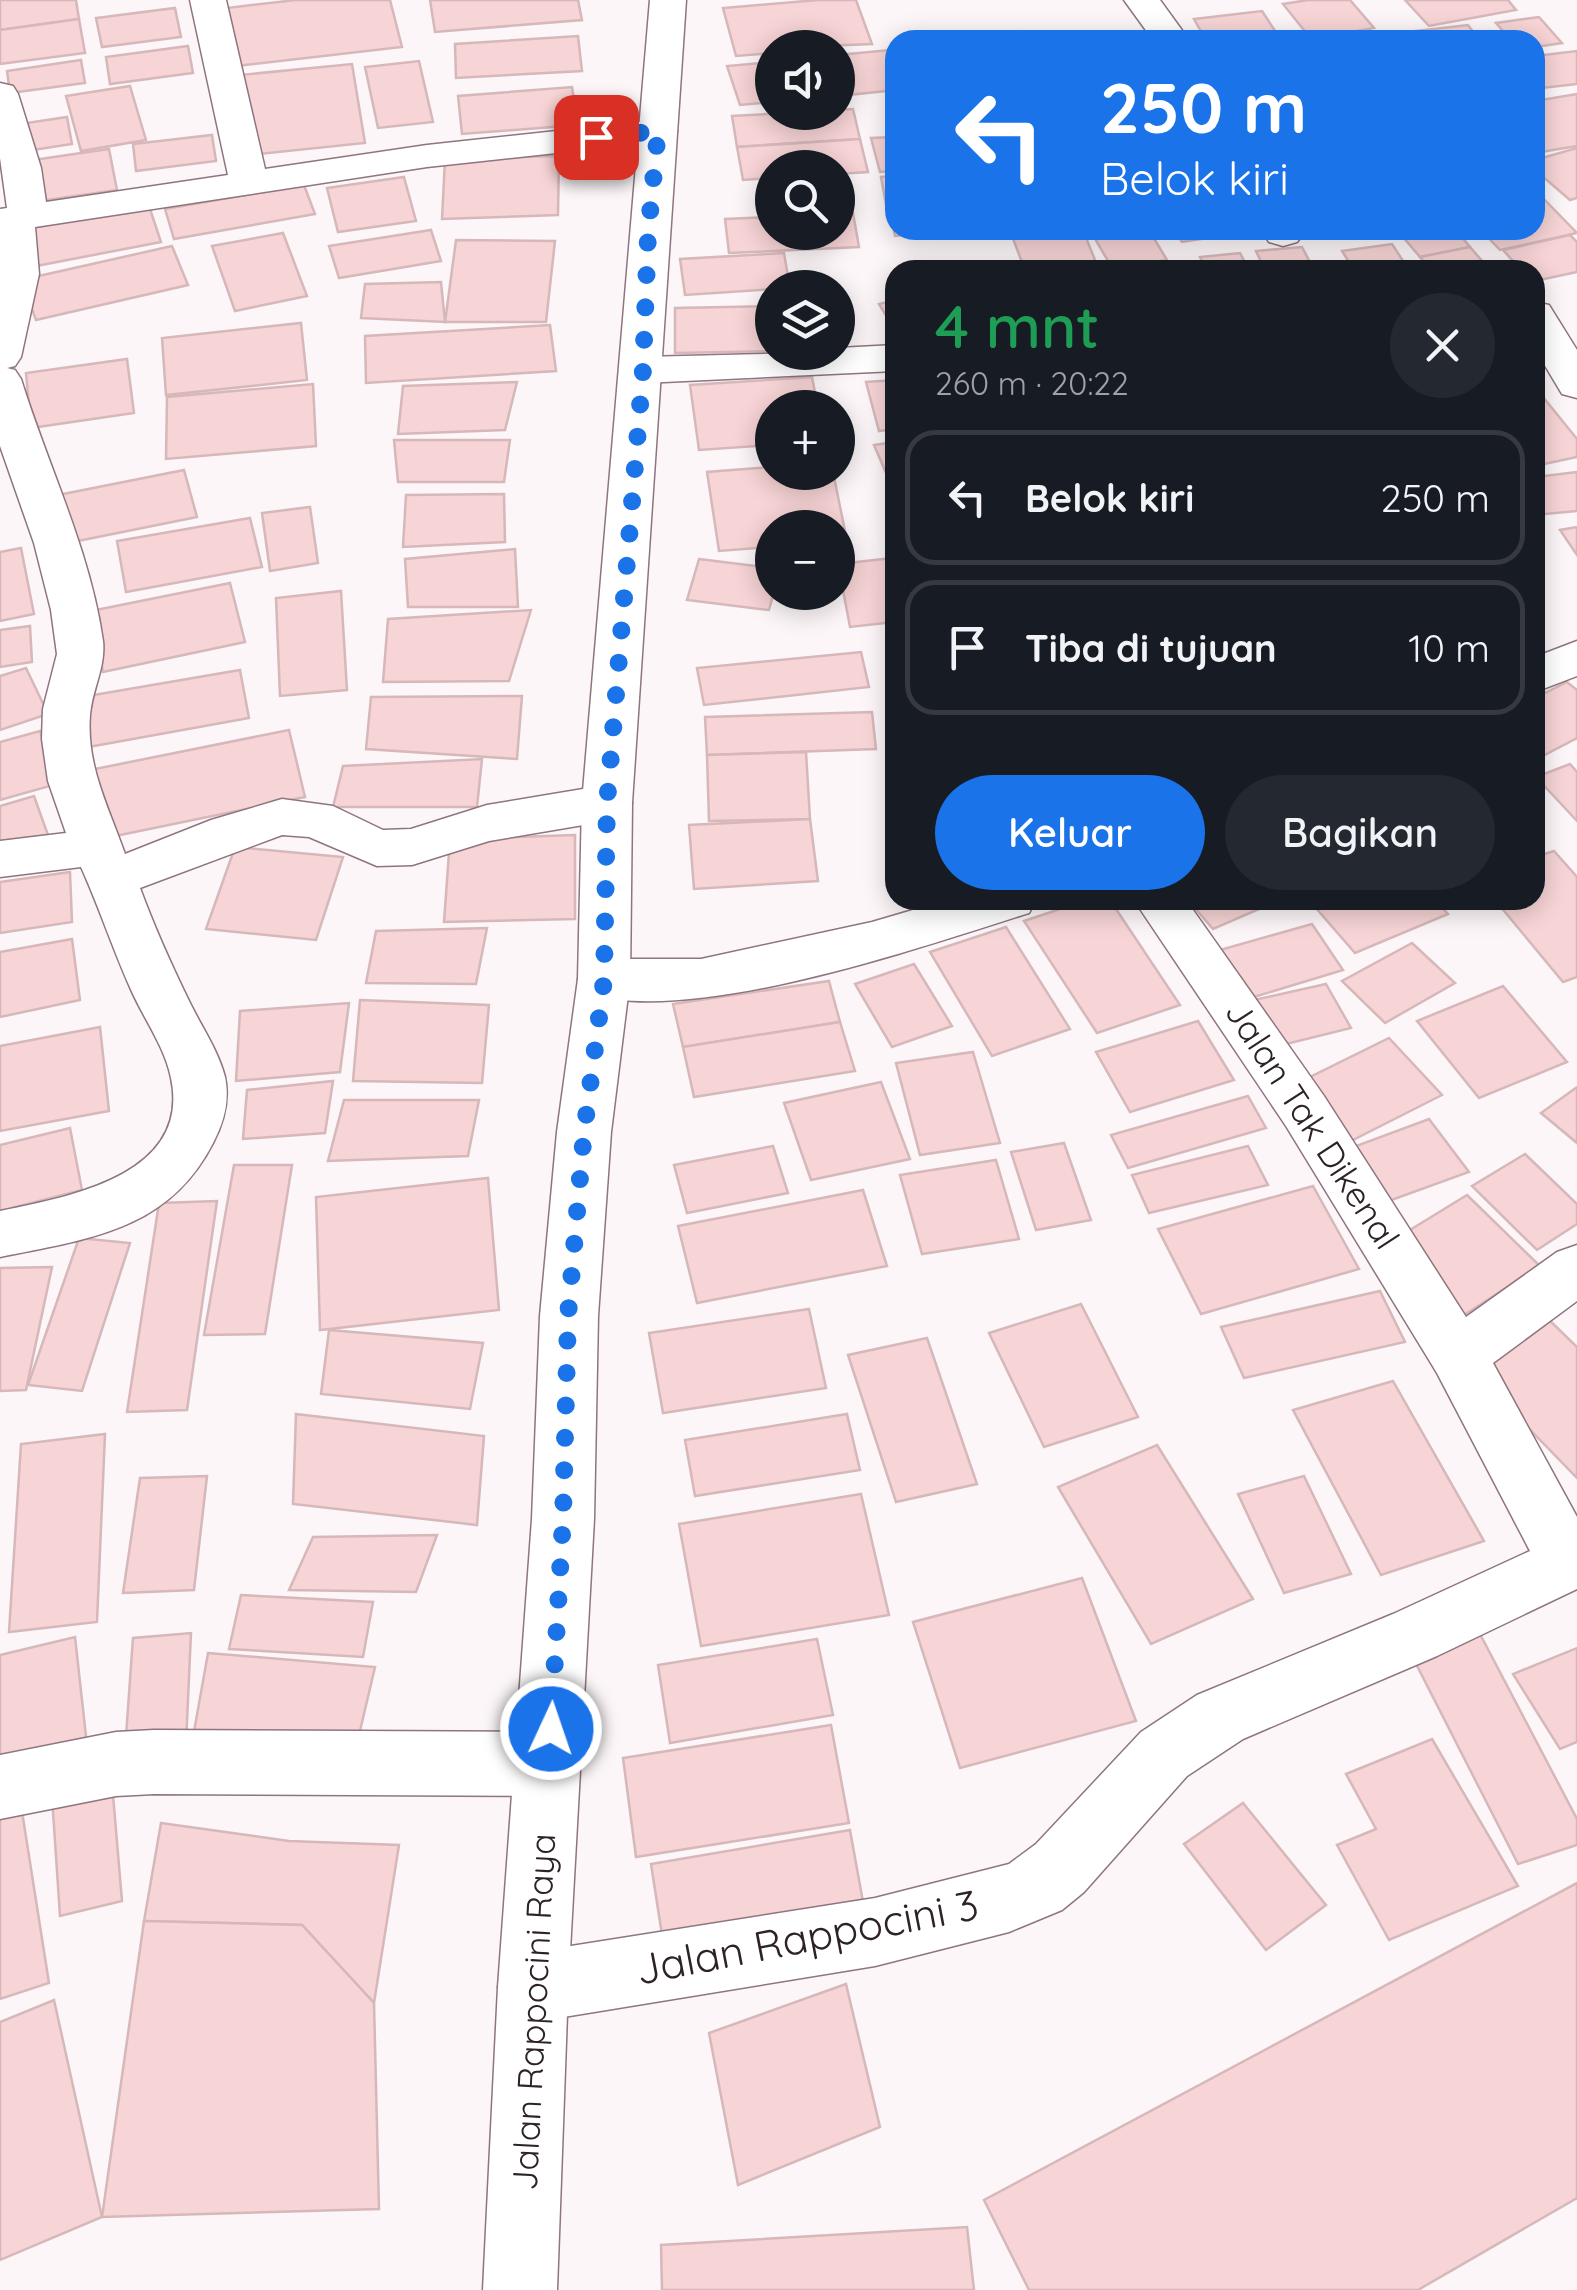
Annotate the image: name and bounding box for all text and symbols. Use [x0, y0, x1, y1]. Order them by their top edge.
map controls [755, 30, 855, 610]
button: sound [755, 30, 855, 130]
text: 250 m [1100, 63, 1307, 151]
icon: left [935, 70, 1065, 200]
pin [554, 95, 639, 180]
icon: arrive [569, 110, 624, 165]
button: search [755, 150, 855, 250]
text: Belok kiri [1100, 150, 1289, 206]
button: layers [755, 270, 855, 370]
text: 4 mnt [935, 288, 1099, 363]
button: close [1390, 293, 1495, 398]
text: 260 m · 20:22 [935, 363, 1129, 403]
button: + [755, 390, 855, 490]
icon: left [940, 470, 995, 525]
text: Belok kiri [1025, 474, 1194, 522]
text: 250 m [1381, 474, 1490, 522]
button: − [755, 510, 855, 610]
icon: arrive [940, 620, 995, 675]
text: Tiba di tujuan [1025, 624, 1277, 672]
text: 10 m [1408, 624, 1490, 672]
button: Keluar [935, 775, 1205, 890]
button: Bagikan [1225, 775, 1495, 890]
street label: Jalan Tak Dikenal [1216, 992, 1410, 1257]
position arrow [499, 1677, 603, 1781]
street label: Jalan Rappocini Raya [502, 1832, 564, 2192]
street label: Jalan Rappocini 3 [631, 1877, 983, 1996]

